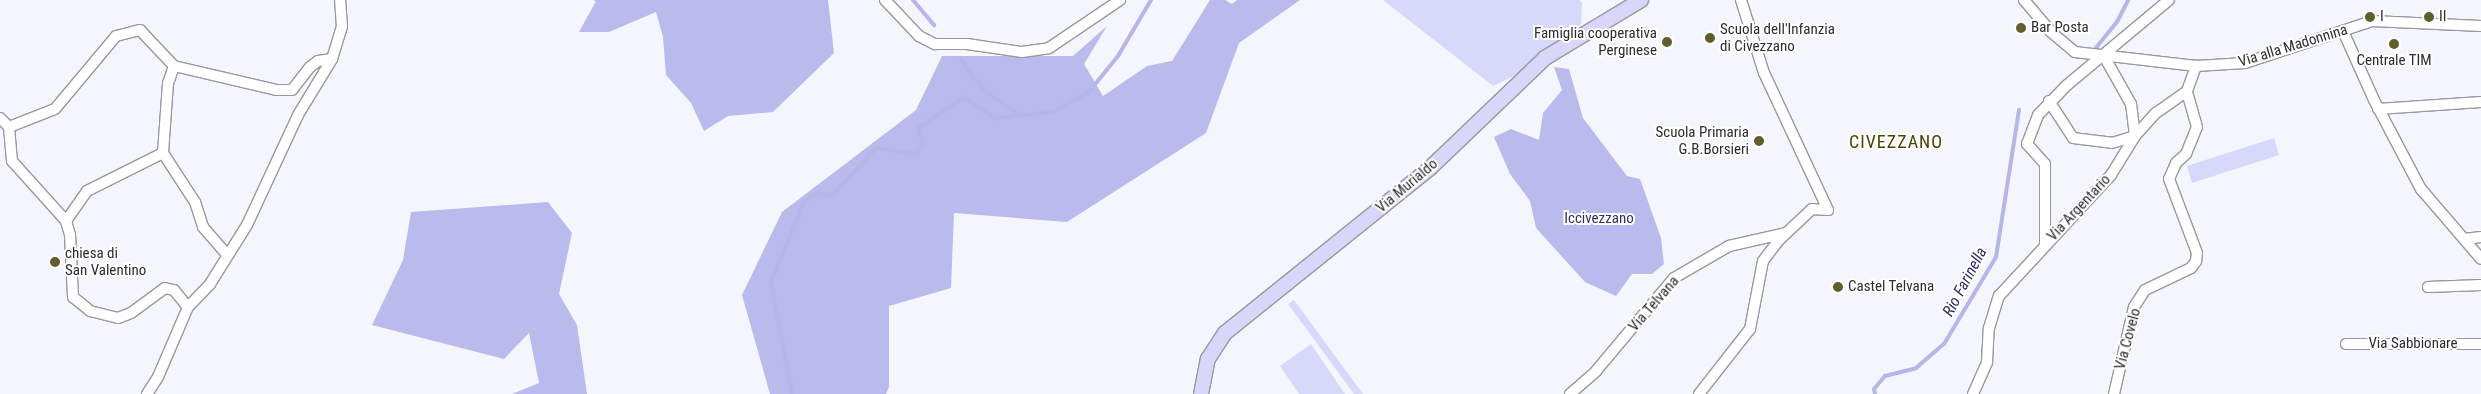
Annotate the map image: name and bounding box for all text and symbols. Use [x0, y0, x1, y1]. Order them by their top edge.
place label: I [2380, 8, 2384, 26]
place label: II [2439, 8, 2446, 26]
marker: I [2364, 11, 2376, 23]
marker: II [2423, 11, 2435, 23]
place label: Bar Posta [2031, 19, 2089, 37]
place label: Scuola dell'Infanzia di Civezzano [1720, 20, 1835, 55]
street label: Via alla Madonnina [2236, 21, 2350, 71]
marker: Bar Posta [2015, 22, 2027, 34]
place label: Famiglia cooperativa Perginese [1534, 24, 1657, 59]
marker: Scuola dell'Infanzia di Civezzano [1704, 32, 1716, 44]
marker: Famiglia cooperativa Perginese [1661, 36, 1673, 48]
marker: Centrale TIM [2388, 38, 2400, 50]
place label: Centrale TIM [2356, 52, 2432, 70]
place label: Scuola Primaria G.B.Borsieri [1655, 123, 1749, 158]
district label: CIVEZZANO [1848, 131, 1944, 153]
marker: Scuola Primaria G.B.Borsieri [1753, 135, 1765, 147]
street label: Via Murialdo [1373, 155, 1441, 217]
street label: Via Argentario [2044, 171, 2114, 245]
park label: Iccivezzano [1564, 210, 1634, 228]
place label: chiesa di San Valentino [65, 244, 146, 279]
water label: Rio Farinella [1939, 244, 1991, 320]
marker: chiesa di San Valentino [49, 256, 61, 268]
street label: Via Telvana [1625, 272, 1683, 336]
place label: Castel Telvana [1848, 278, 1934, 296]
marker: Castel Telvana [1832, 281, 1844, 293]
street label: Via Covelo [2111, 306, 2145, 372]
street label: Via Sabbionare [2368, 335, 2458, 353]

